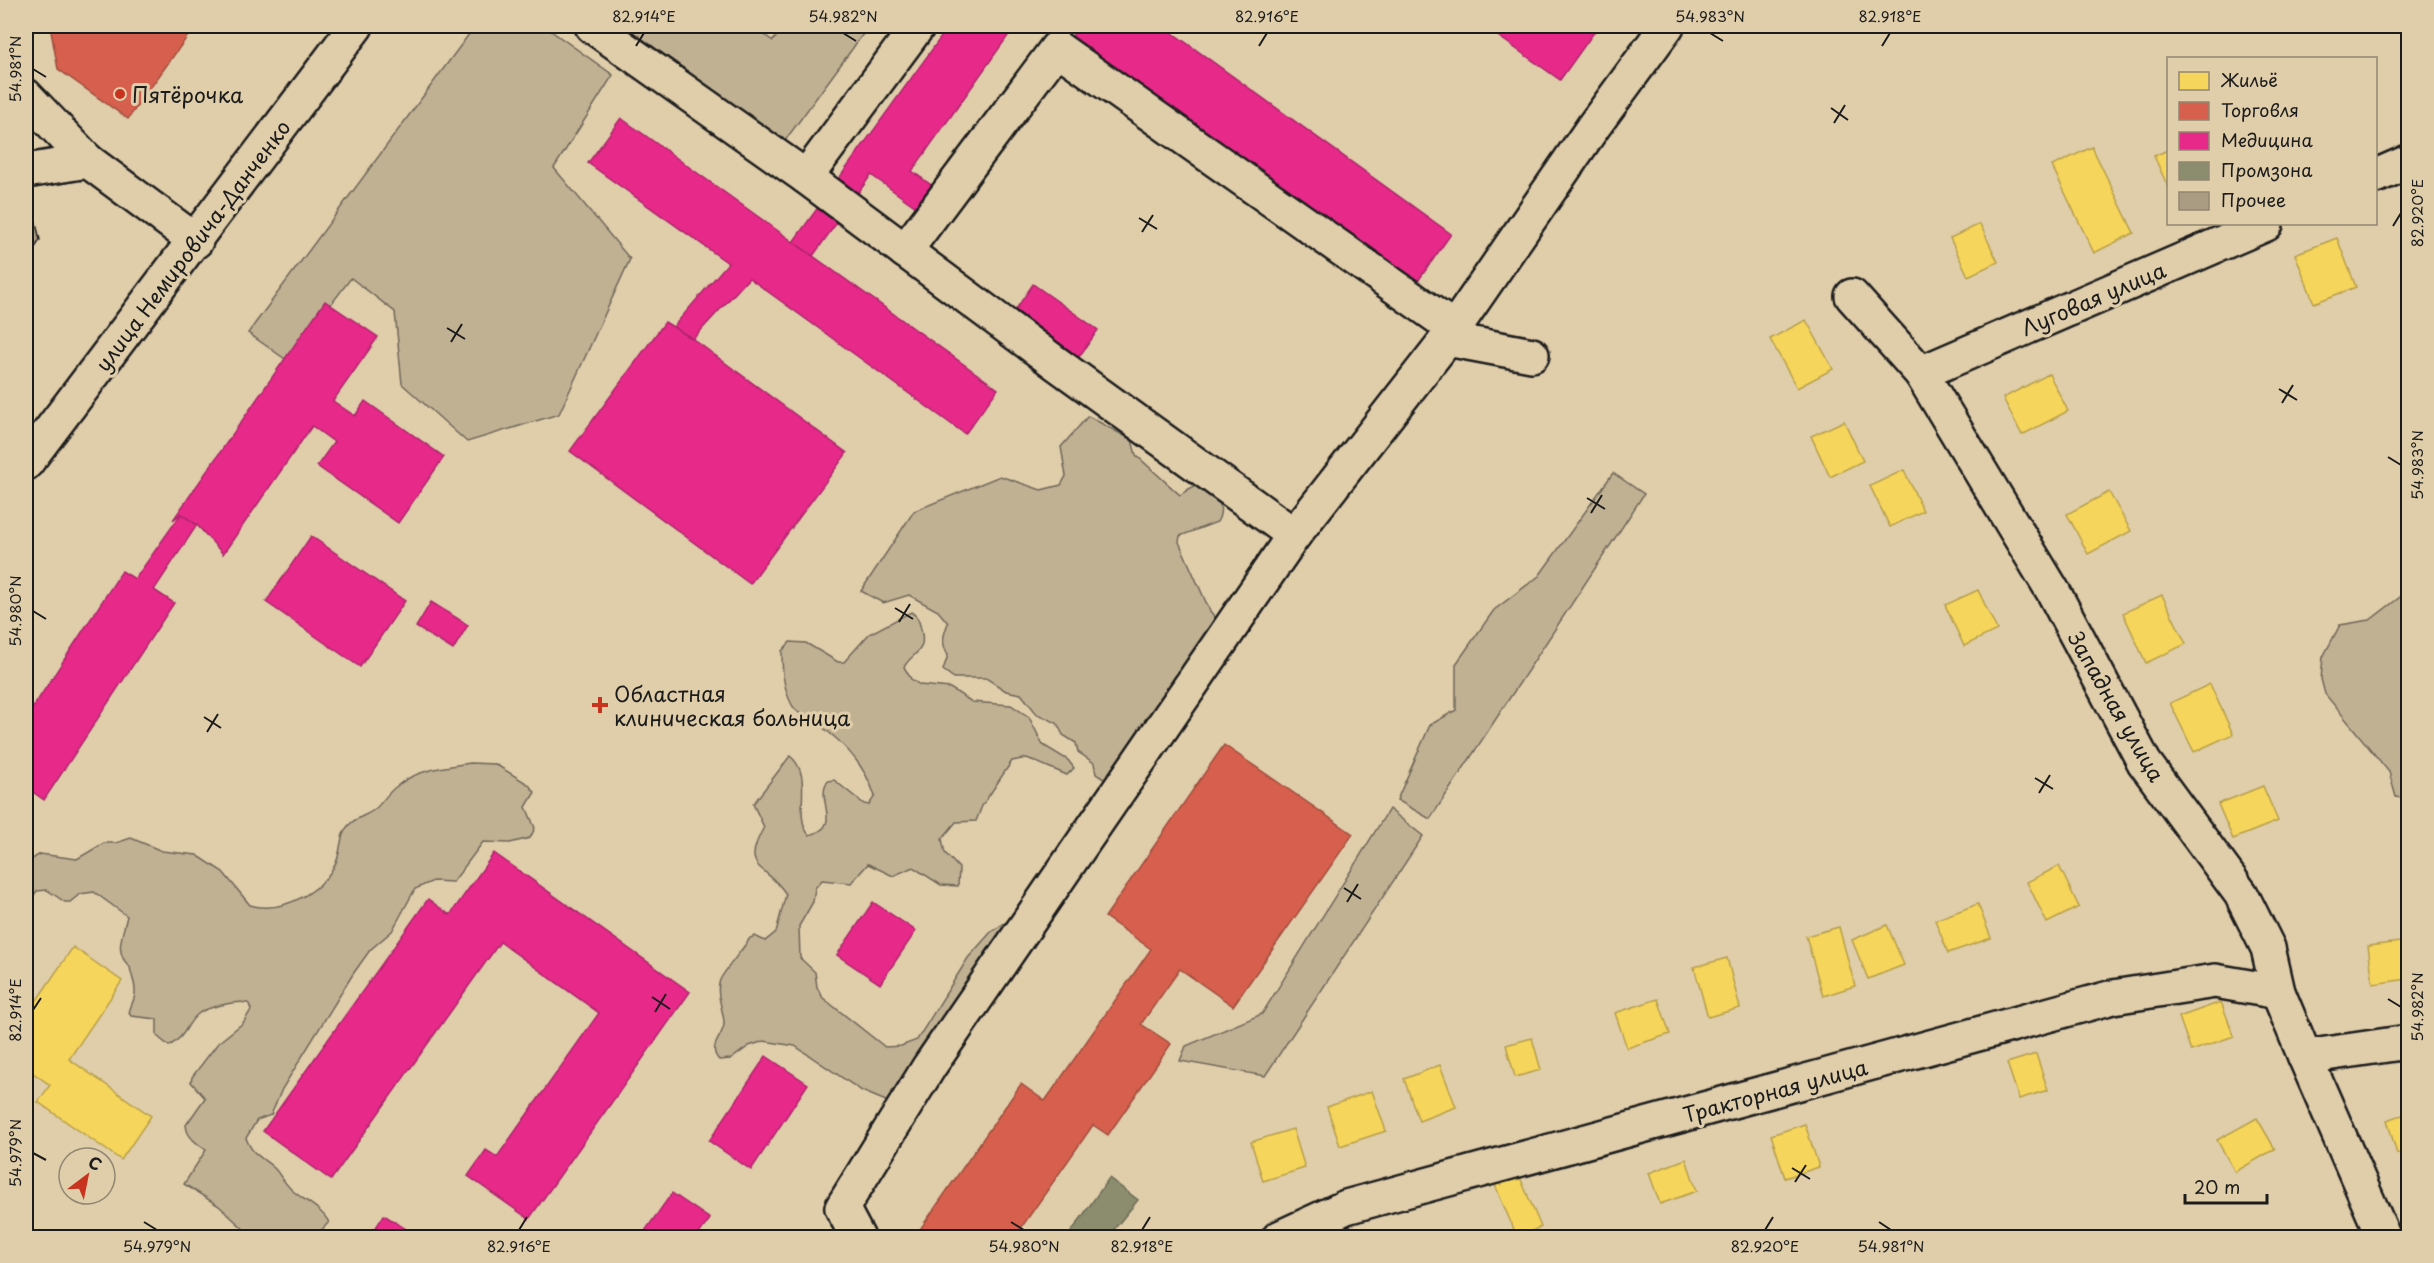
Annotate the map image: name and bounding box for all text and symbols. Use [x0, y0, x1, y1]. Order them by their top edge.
text: 82.914°E [612, 4, 676, 27]
text: 54.982°N [808, 4, 878, 27]
text: 82.916°E [1235, 4, 1299, 27]
text: 54.983°N [1675, 4, 1745, 27]
text: 82.918°E [1858, 4, 1922, 27]
text: 54.981°N [3, 35, 26, 103]
legend [2167, 57, 2377, 225]
text: Жильё [2220, 66, 2278, 93]
place label: Пятёрочка [132, 78, 244, 110]
marker: Пятёрочка [113, 87, 127, 101]
text: Торговля [2221, 96, 2299, 123]
street label: улица Немировича-Данченко [87, 112, 297, 378]
text: Медицина [2221, 126, 2313, 153]
text: Промзона [2221, 156, 2313, 183]
text: 82.920°E [2405, 179, 2428, 247]
text: Прочее [2221, 186, 2286, 213]
street label: Луговая улица [2016, 253, 2171, 343]
text: 54.983°N [2405, 430, 2428, 500]
text: 54.980°N [3, 575, 26, 647]
street label: Западная улица [2061, 625, 2174, 788]
place label: Областная клиническая больница [614, 677, 851, 733]
marker: Областная клиническая больница [591, 696, 609, 714]
text: 54.982°N [2405, 972, 2428, 1042]
text: 82.914°E [3, 978, 26, 1042]
street label: Тракторная улица [1679, 1050, 1872, 1130]
text: 54.979°N [3, 1119, 26, 1187]
north arrow [57, 1146, 117, 1206]
text: С [84, 1149, 107, 1176]
scale bar [2185, 1167, 2268, 1205]
text: 20 m [2194, 1173, 2240, 1200]
text: 54.979°N [123, 1234, 191, 1257]
text: 82.916°E [487, 1234, 551, 1257]
text: 54.980°N [988, 1234, 1060, 1257]
text: 82.918°E [1110, 1234, 1174, 1257]
text: 82.920°E [1731, 1234, 1799, 1257]
text: 54.981°N [1857, 1234, 1925, 1257]

